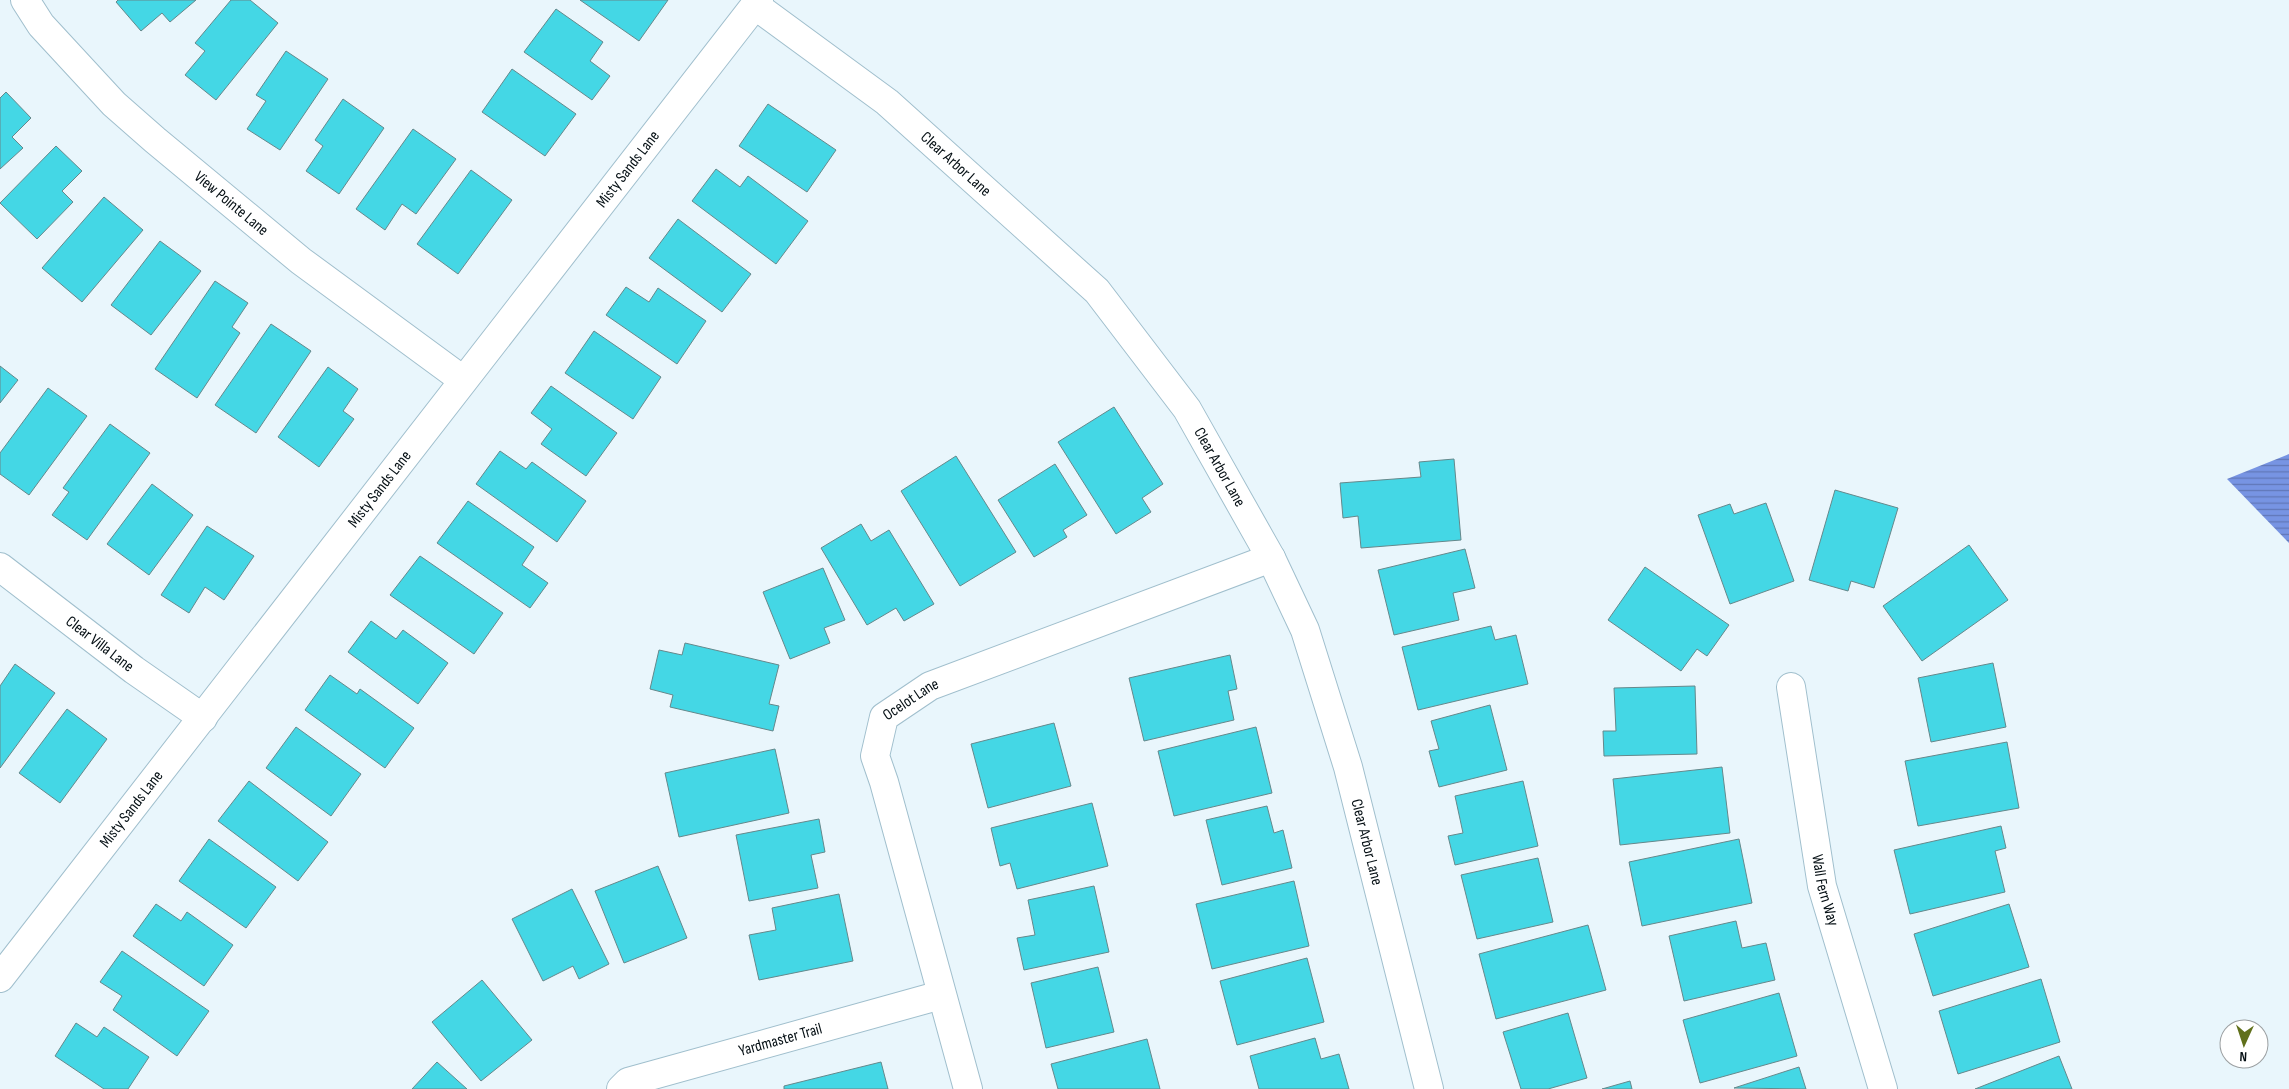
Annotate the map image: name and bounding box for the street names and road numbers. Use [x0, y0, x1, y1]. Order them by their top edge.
street label: Misty Sands Lane [592, 127, 664, 211]
street label: Clear Arbor Lane [917, 127, 995, 200]
street label: View Pointe Lane [190, 167, 272, 240]
street label: Clear Arbor Lane [1190, 424, 1250, 510]
street label: Misty Sands Lane [344, 447, 415, 531]
street label: Clear Villa Lane [62, 612, 138, 676]
street label: Ocelot Lane [879, 674, 941, 725]
street label: Misty Sands Lane [95, 767, 167, 851]
street label: Clear Arbor Lane [1347, 797, 1387, 887]
street label: Wall Fern Way [1808, 853, 1843, 928]
street label: Yardmaster Trail [737, 1019, 824, 1060]

